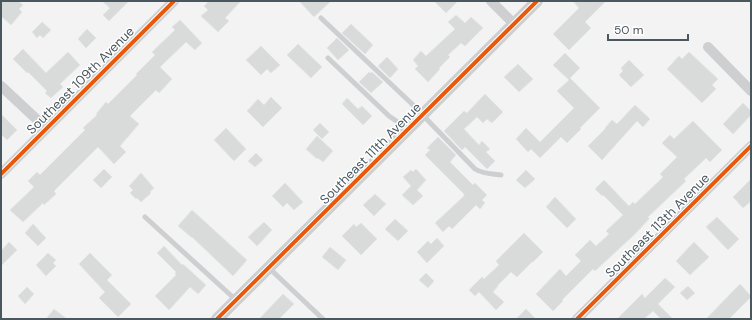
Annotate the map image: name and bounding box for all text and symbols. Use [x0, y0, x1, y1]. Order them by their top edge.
scale bar [608, 16, 688, 42]
text: 50 m [614, 22, 643, 38]
street label: Southeast 109th Avenue [23, 23, 138, 138]
street label: Southeast 111th Avenue [316, 99, 425, 208]
street label: Southeast 113th Avenue [602, 170, 713, 281]

